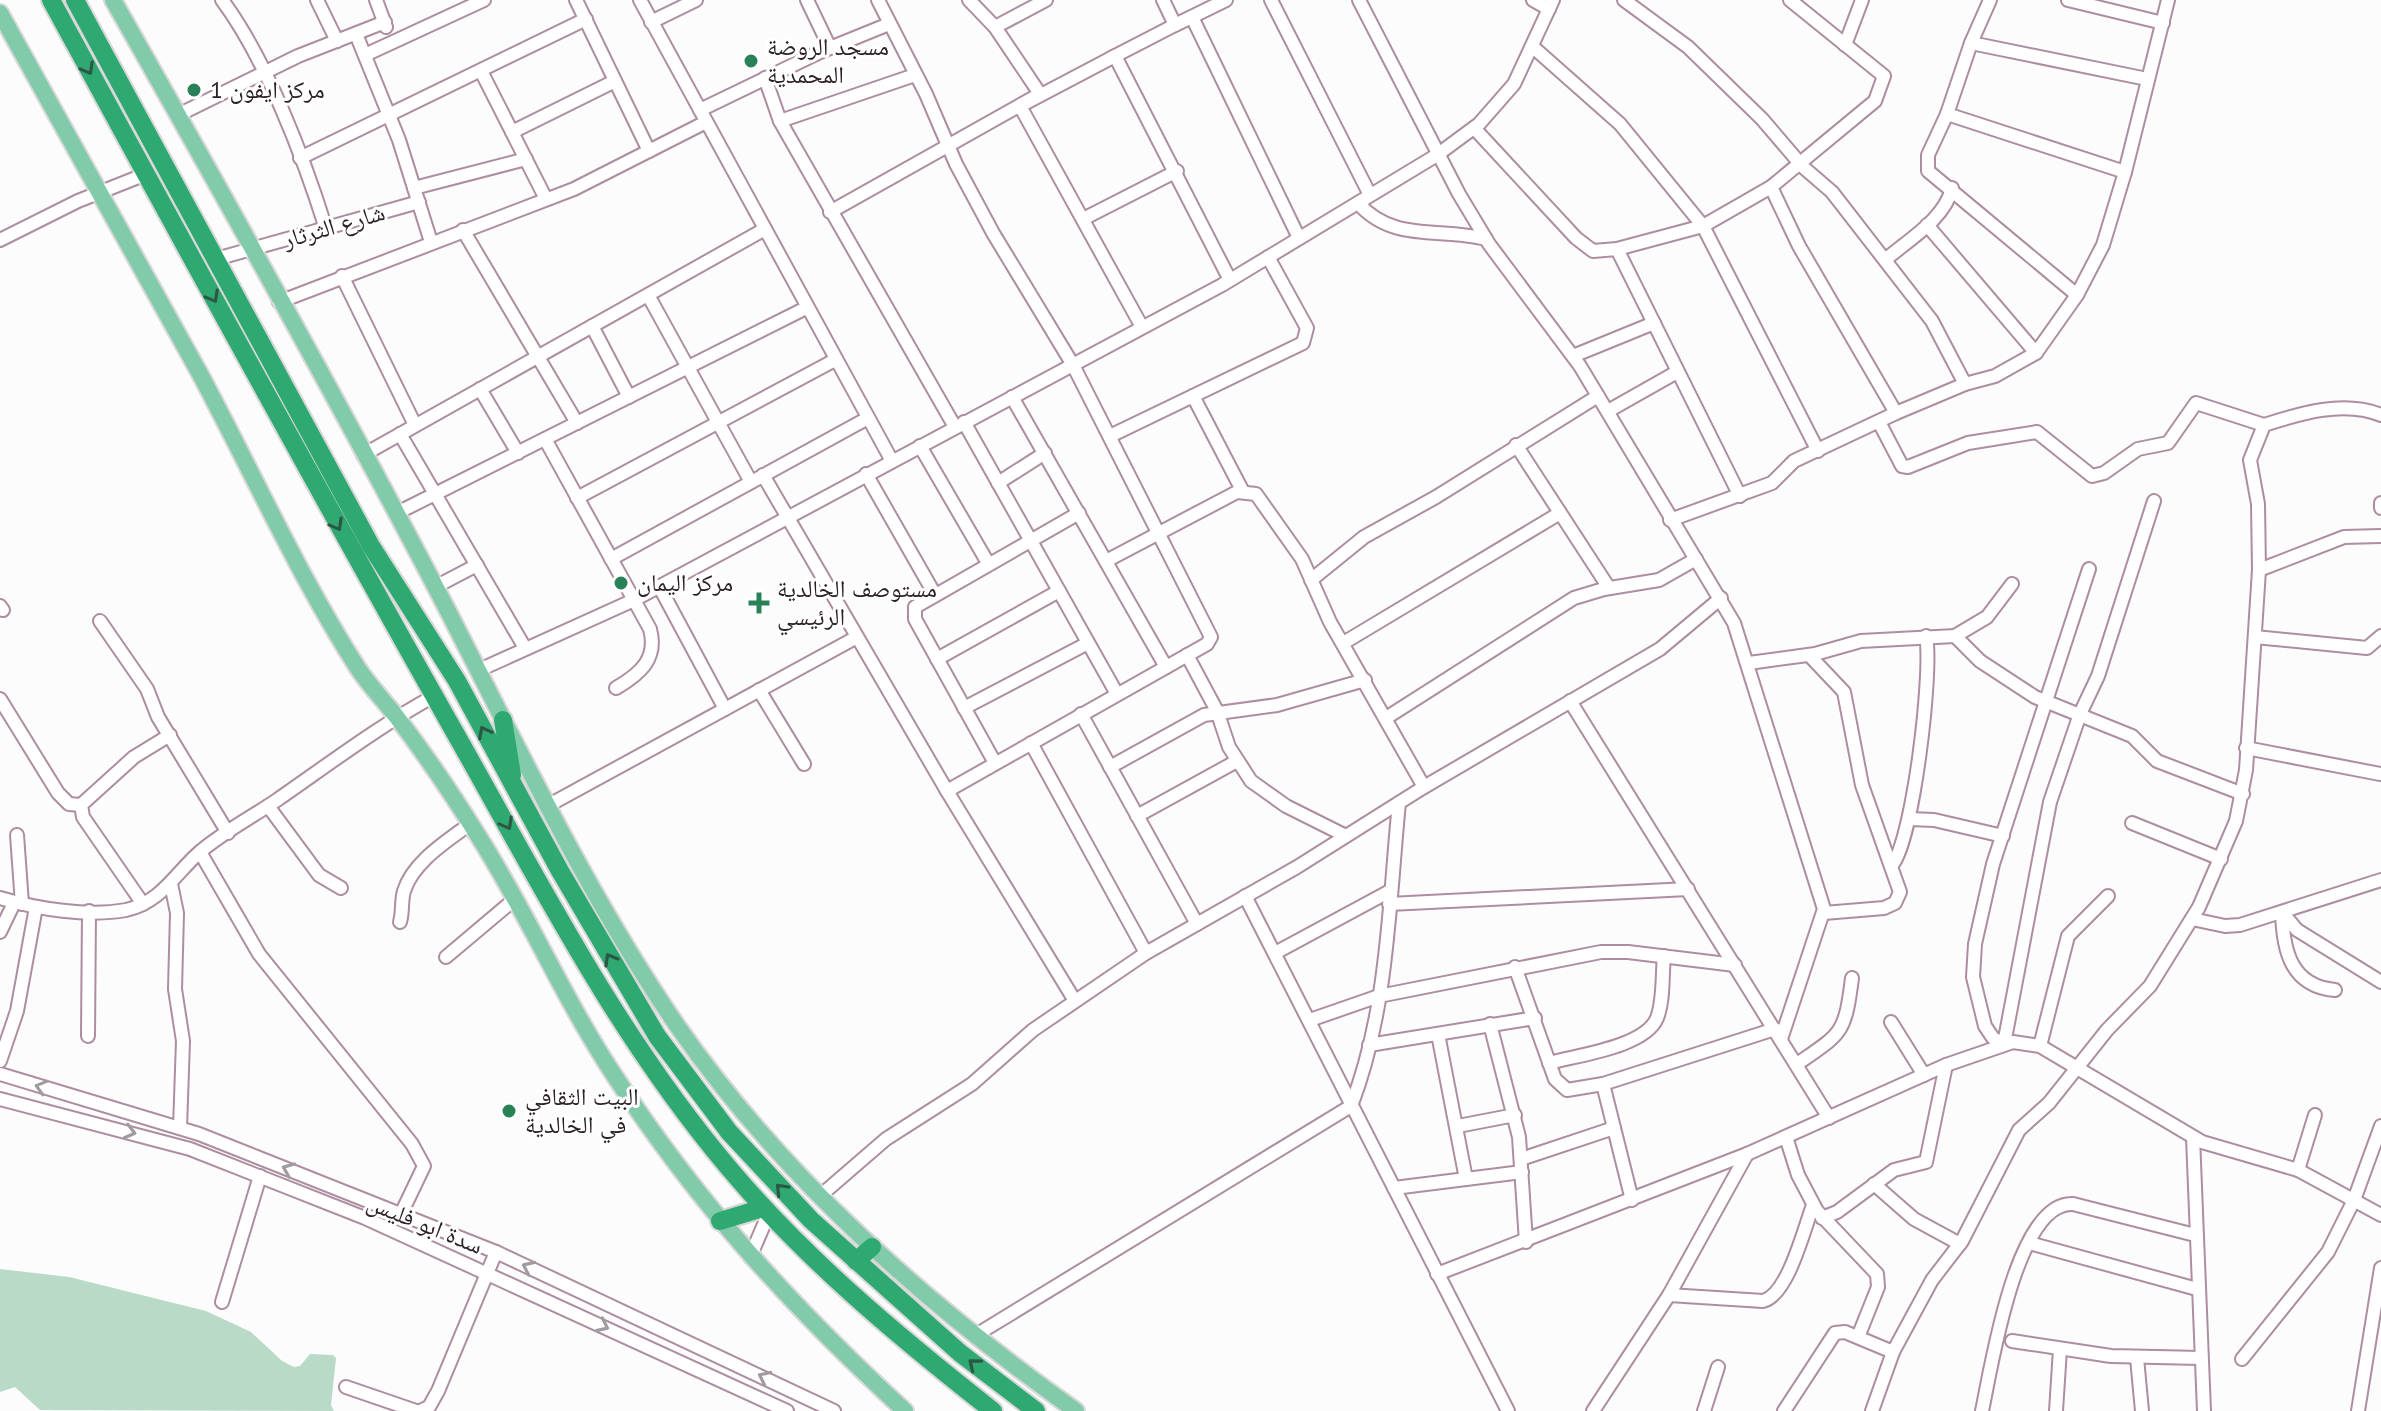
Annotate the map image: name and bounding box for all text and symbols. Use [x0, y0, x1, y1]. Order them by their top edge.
place label: مسجد الروضة المحمدية [767, 31, 889, 90]
marker: مسجد الروضة المحمدية [742, 52, 760, 70]
one-way arrow [79, 60, 94, 75]
place label: مركز ايفون 1 [210, 74, 325, 105]
marker: مركز ايفون 1 [185, 81, 203, 99]
street label: شارع الثرثار [278, 196, 388, 255]
one-way arrow [203, 289, 218, 303]
one-way arrow [327, 517, 343, 531]
place label: مركز اليمان [637, 567, 733, 598]
place label: مستوصف الخالدية الرئيسي [777, 573, 937, 636]
marker: مركز اليمان [612, 574, 630, 592]
marker: مستوصف الخالدية الرئيسي [748, 592, 770, 614]
one-way arrow [478, 725, 493, 740]
one-way arrow [497, 816, 512, 831]
one-way arrow [604, 953, 620, 968]
one-way arrow [35, 1079, 49, 1096]
place label: البيت الثقافي في الخالدية [525, 1081, 639, 1144]
marker: البيت الثقافي في الخالدية [500, 1102, 518, 1120]
one-way arrow [122, 1123, 136, 1140]
one-way arrow [282, 1162, 296, 1179]
one-way arrow [776, 1184, 791, 1198]
street label: سدة ابو فليس [363, 1186, 488, 1261]
one-way arrow [522, 1261, 537, 1277]
one-way arrow [594, 1317, 609, 1333]
one-way arrow [968, 1359, 983, 1373]
one-way arrow [757, 1371, 772, 1387]

